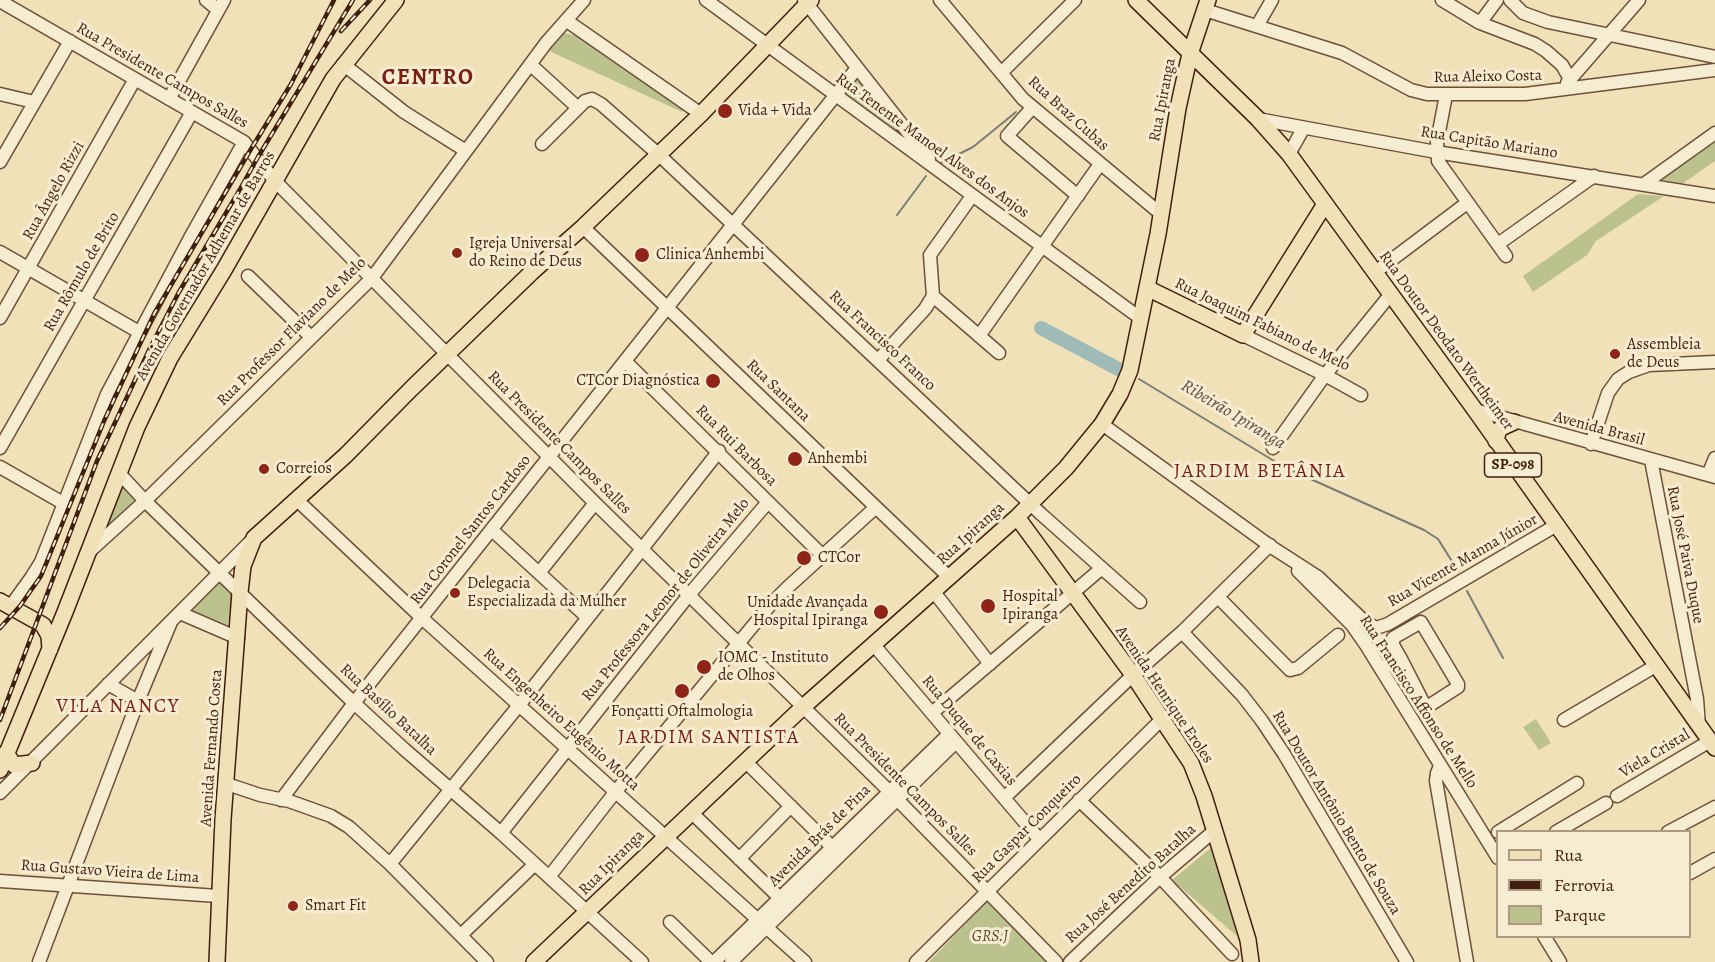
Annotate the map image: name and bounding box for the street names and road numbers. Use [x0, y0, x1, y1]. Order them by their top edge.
street label: Rua Presidente Campos Salles [73, 19, 251, 133]
street label: Rua Ipiranga [1145, 57, 1181, 143]
street label: Rua Aleixo Costa [1434, 66, 1542, 88]
street label: Rua Tenente Manoel Alves dos Anjos [831, 69, 1033, 223]
street label: Rua Braz Cubas [1023, 73, 1113, 155]
street label: Rua Capitão Mariano [1419, 123, 1559, 163]
street label: Rua Ângelo Rizzi [19, 138, 89, 244]
street label: Avenida Governador Adhemar de Barros [132, 148, 280, 384]
street label: Rua Rômulo de Brito [40, 209, 124, 335]
street label: Rua Doutor Deodato Wertheimer [1374, 248, 1518, 434]
street label: Rua Professor Flaviano de Melo [213, 253, 371, 411]
street label: Rua Joaquim Fabiano de Melo [1171, 274, 1353, 376]
street label: Rua Francisco Franco [825, 287, 939, 395]
street label: Rua Santana [742, 356, 814, 426]
street label: Rua Presidente Campos Salles [483, 367, 635, 519]
street label: Rua Rui Barbosa [691, 401, 781, 491]
street label: Avenida Brasil [1551, 408, 1647, 450]
street label: Rua Coronel Santos Cardoso [407, 451, 535, 609]
road number: SP-098 [1484, 453, 1541, 477]
street label: Rua José Paiva Duque [1662, 485, 1708, 625]
street label: Rua Professora Leonor de Oliveira Melo [578, 495, 754, 705]
street label: Rua Ipiranga [933, 499, 1009, 569]
street label: Rua Vicente Manna Júnior [1385, 510, 1541, 612]
street label: Rua Francisco Affonso de Mello [1355, 612, 1481, 792]
street label: Avenida Henrique Eroles [1111, 623, 1217, 767]
street label: Rua Engenheiro Eugênio Motta [479, 645, 643, 795]
street label: Rua Basílio Batalha [335, 660, 441, 760]
street label: Avenida Fernando Costa [197, 669, 227, 827]
street label: Rua Duque de Caxias [917, 672, 1021, 790]
street label: Rua Doutor Antônio Bento de Souza [1267, 707, 1405, 919]
street label: Rua Presidente Campos Salles [829, 709, 981, 861]
street label: Viela Cristal [1616, 725, 1694, 783]
street label: Rua Gaspar Conqueiro [968, 770, 1086, 888]
street label: Avenida Brás de Pina [765, 781, 875, 891]
street label: Rua José Benedito Batalha [1062, 820, 1200, 948]
street label: Rua Ipiranga [575, 826, 649, 900]
street label: Rua Gustavo Vieira de Lima [20, 856, 200, 888]

